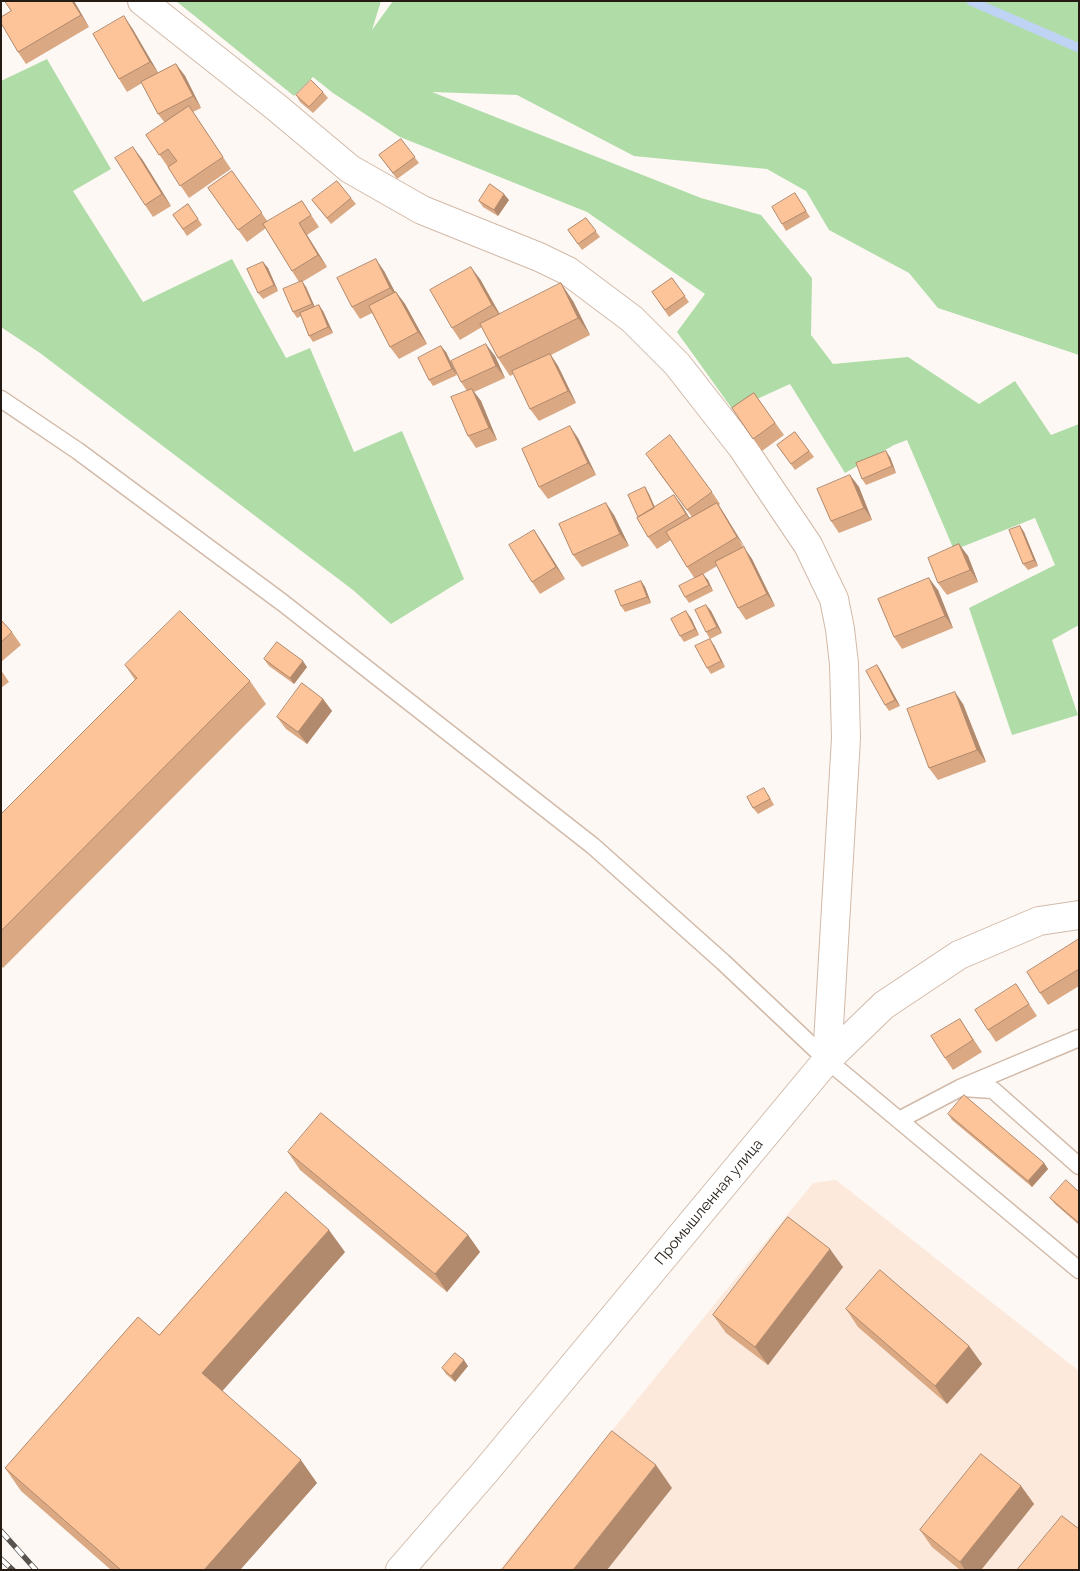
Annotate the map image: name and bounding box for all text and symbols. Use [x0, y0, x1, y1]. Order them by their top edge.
street label: Промышленная улица [651, 1135, 767, 1269]

